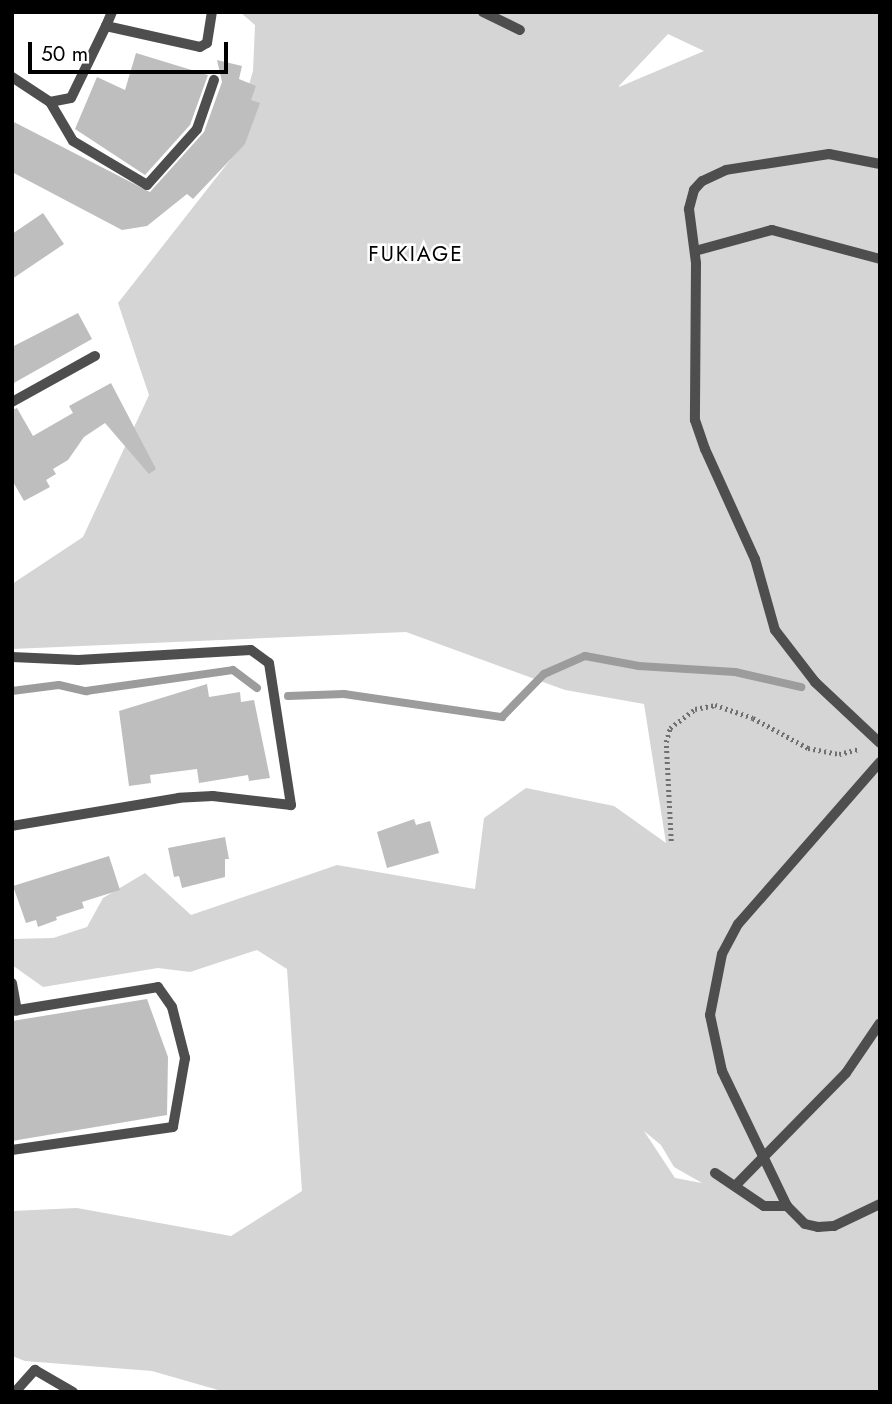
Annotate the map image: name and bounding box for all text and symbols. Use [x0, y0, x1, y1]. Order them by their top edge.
scale bar [32, 28, 231, 72]
text: 50 m [41, 39, 88, 69]
district label: FUKIAGE [369, 241, 463, 267]

